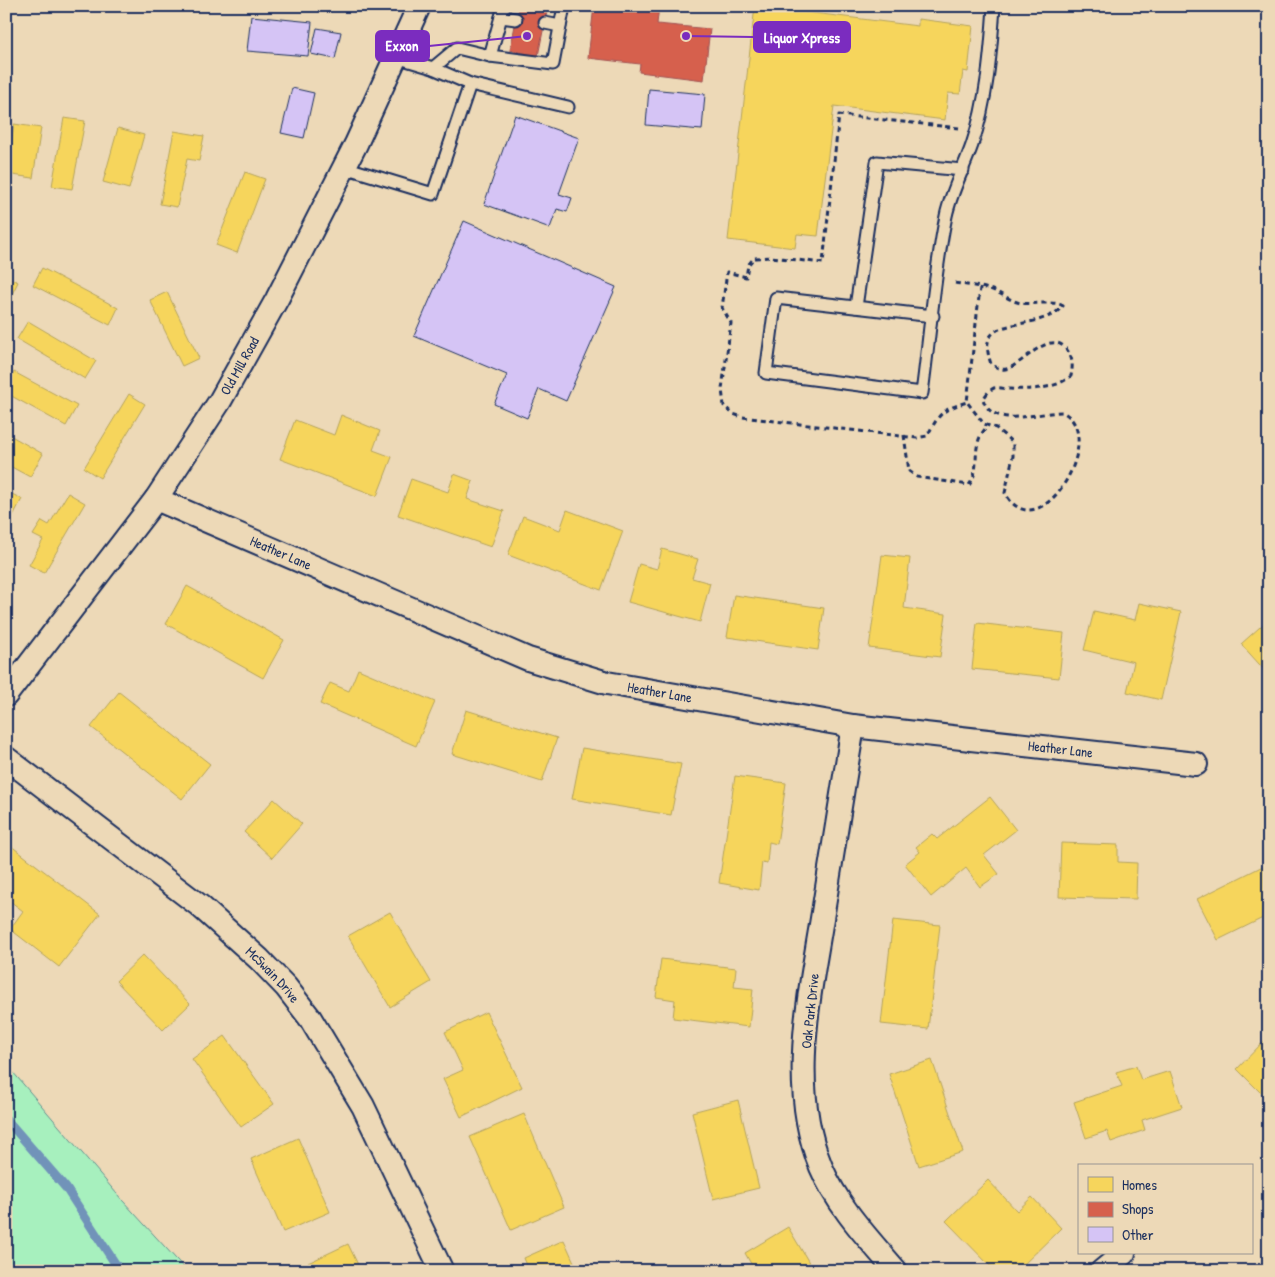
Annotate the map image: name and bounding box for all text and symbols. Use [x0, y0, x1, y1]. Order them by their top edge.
callout: Liquor Xpress [754, 22, 850, 52]
text: Liquor Xpress [764, 27, 840, 49]
callout: Exxon [376, 31, 429, 61]
text: Exxon [386, 35, 419, 56]
street label: Old Mill Road [215, 333, 263, 398]
street label: Heather Lane [247, 531, 315, 574]
street label: Heather Lane [626, 677, 694, 707]
street label: Heather Lane [1027, 735, 1094, 762]
street label: McSwain Drive [242, 942, 305, 1007]
street label: Oak Park Drive [796, 972, 823, 1049]
legend [1078, 1164, 1252, 1254]
text: Homes [1122, 1174, 1157, 1195]
text: Shops [1122, 1198, 1154, 1219]
text: Other [1122, 1224, 1154, 1245]

